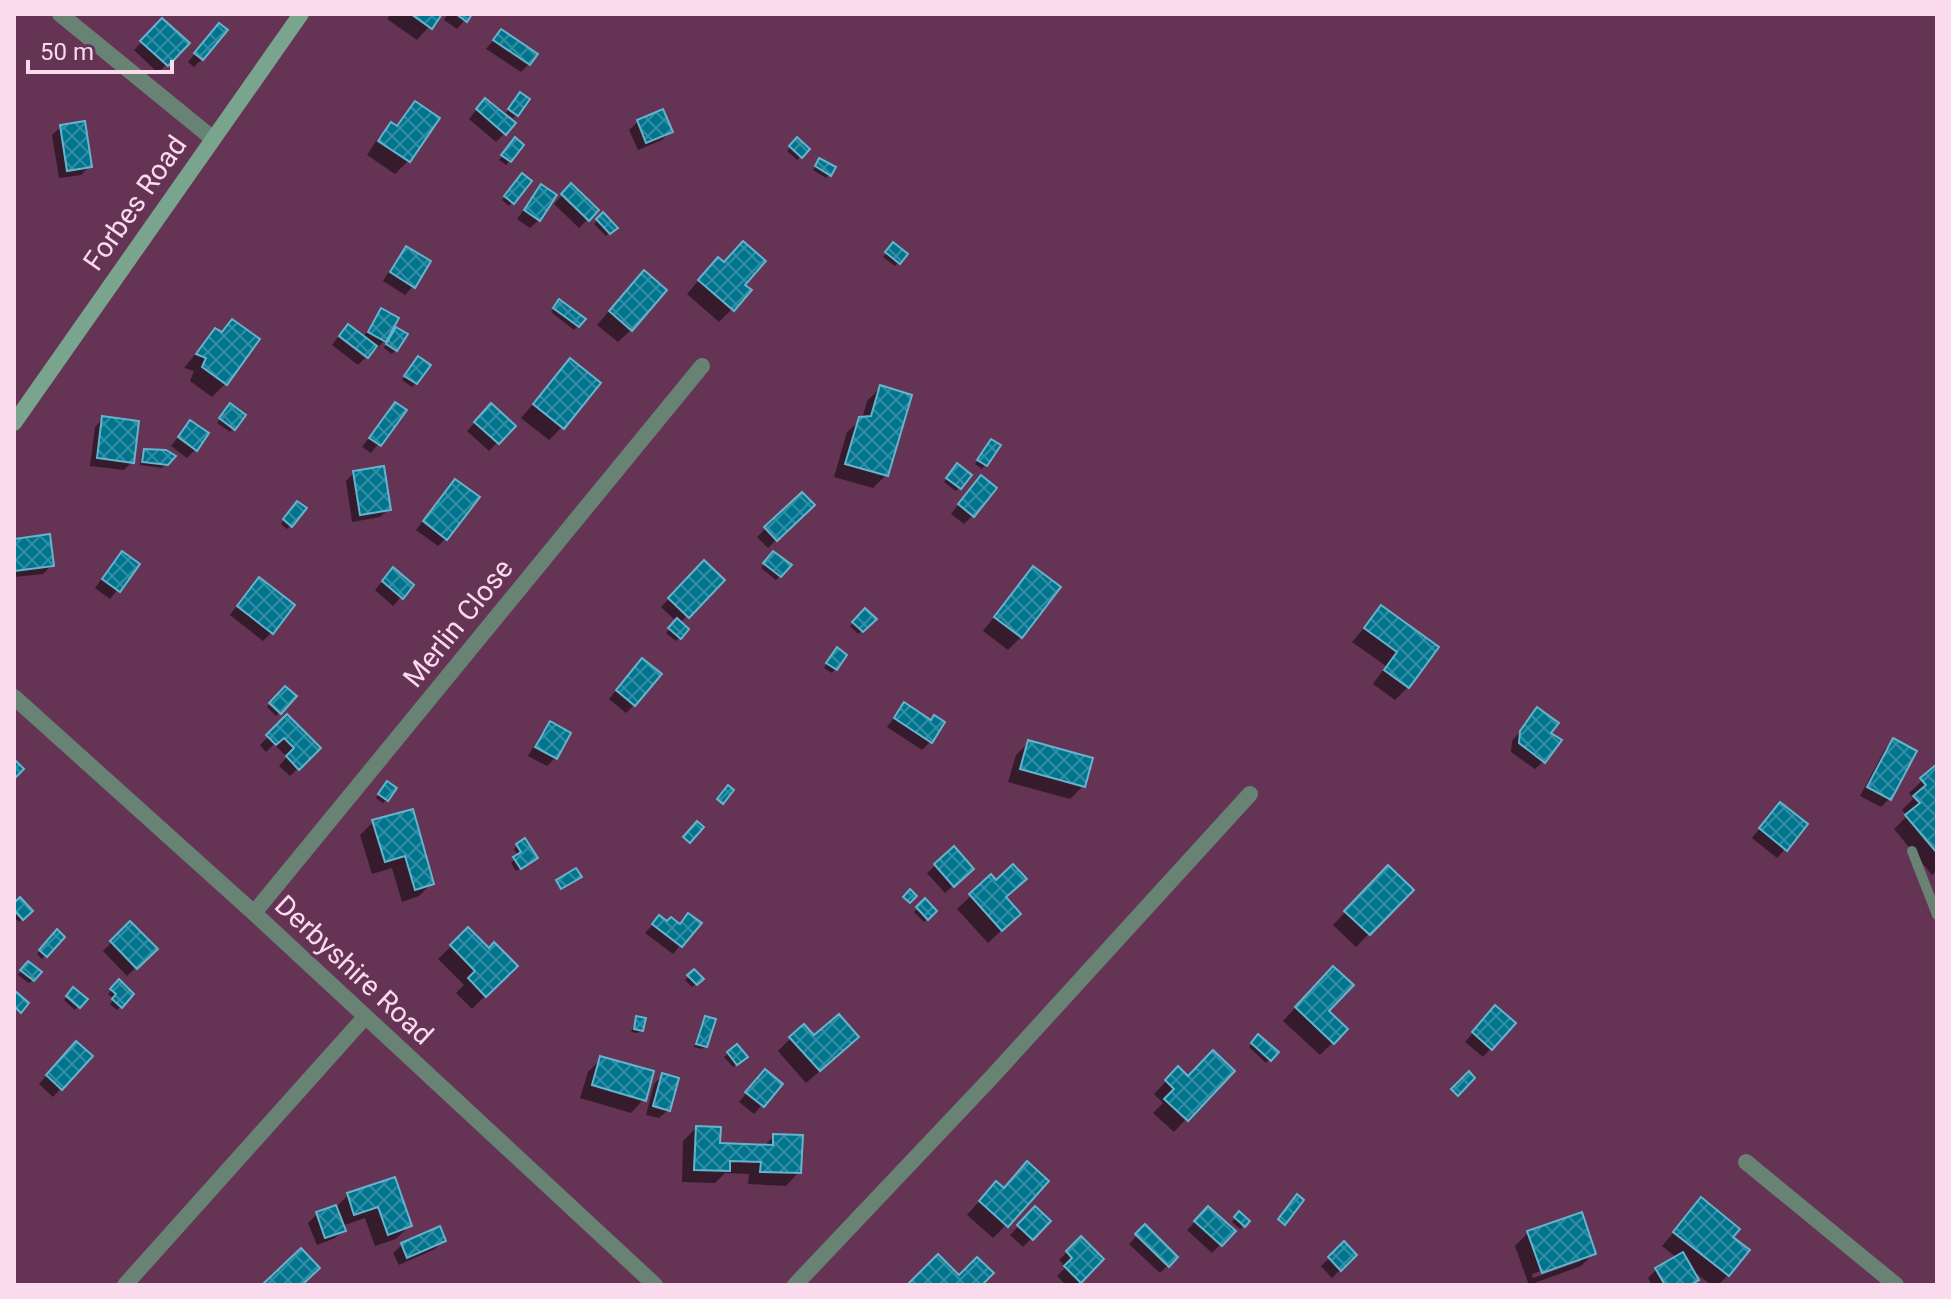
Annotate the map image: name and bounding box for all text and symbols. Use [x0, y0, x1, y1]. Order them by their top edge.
scale bar [28, 24, 172, 74]
text: 50 m [40, 38, 94, 66]
street label: Forbes Road [76, 129, 194, 277]
street label: Merlin Close [396, 552, 520, 694]
street label: Derbyshire Road [268, 889, 440, 1051]

